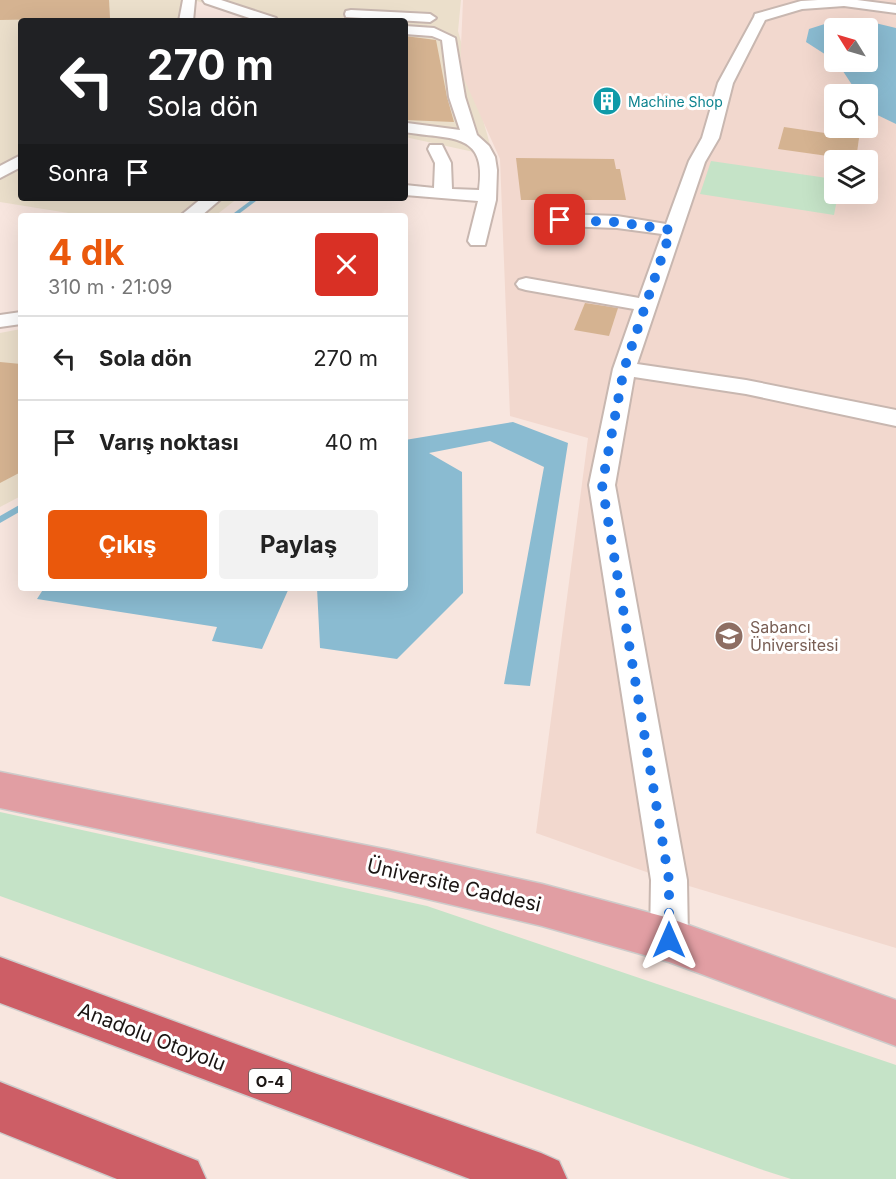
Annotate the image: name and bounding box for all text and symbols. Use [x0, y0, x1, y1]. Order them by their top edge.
north arrow [824, 18, 878, 72]
map controls [824, 18, 878, 204]
text: 270 m [147, 39, 274, 90]
icon: left [48, 42, 126, 120]
button: search [824, 84, 878, 138]
building icon: Machine Shop [591, 85, 623, 117]
text: Sola dön [147, 90, 258, 123]
place label: Machine Shop [628, 93, 723, 110]
button: layers [824, 150, 878, 204]
icon: arrive [121, 156, 154, 189]
text: Sonra [48, 160, 109, 186]
pin [534, 194, 585, 245]
icon: arrive [543, 203, 576, 236]
text: 4 dk [48, 230, 124, 274]
button: close [315, 233, 378, 296]
text: 310 m · 21:09 [48, 275, 172, 299]
icon: left [48, 342, 81, 375]
text: Sola dön [99, 345, 192, 371]
text: 270 m [313, 345, 378, 371]
icon: arrive [48, 426, 81, 459]
text: Varış noktası [99, 429, 239, 455]
text: 40 m [324, 429, 378, 455]
button: Çıkış [48, 510, 207, 579]
button: Paylaş [219, 510, 378, 579]
place label: Sabancı Üniversitesi [750, 617, 838, 655]
school or university icon: Sabancı Üniversitesi [713, 620, 745, 652]
street label: Üniversite Caddesi [365, 853, 543, 917]
position arrow [637, 908, 701, 972]
street label: Anadolu Otoyolu [75, 998, 229, 1076]
road number: O-4 [249, 1069, 291, 1093]

